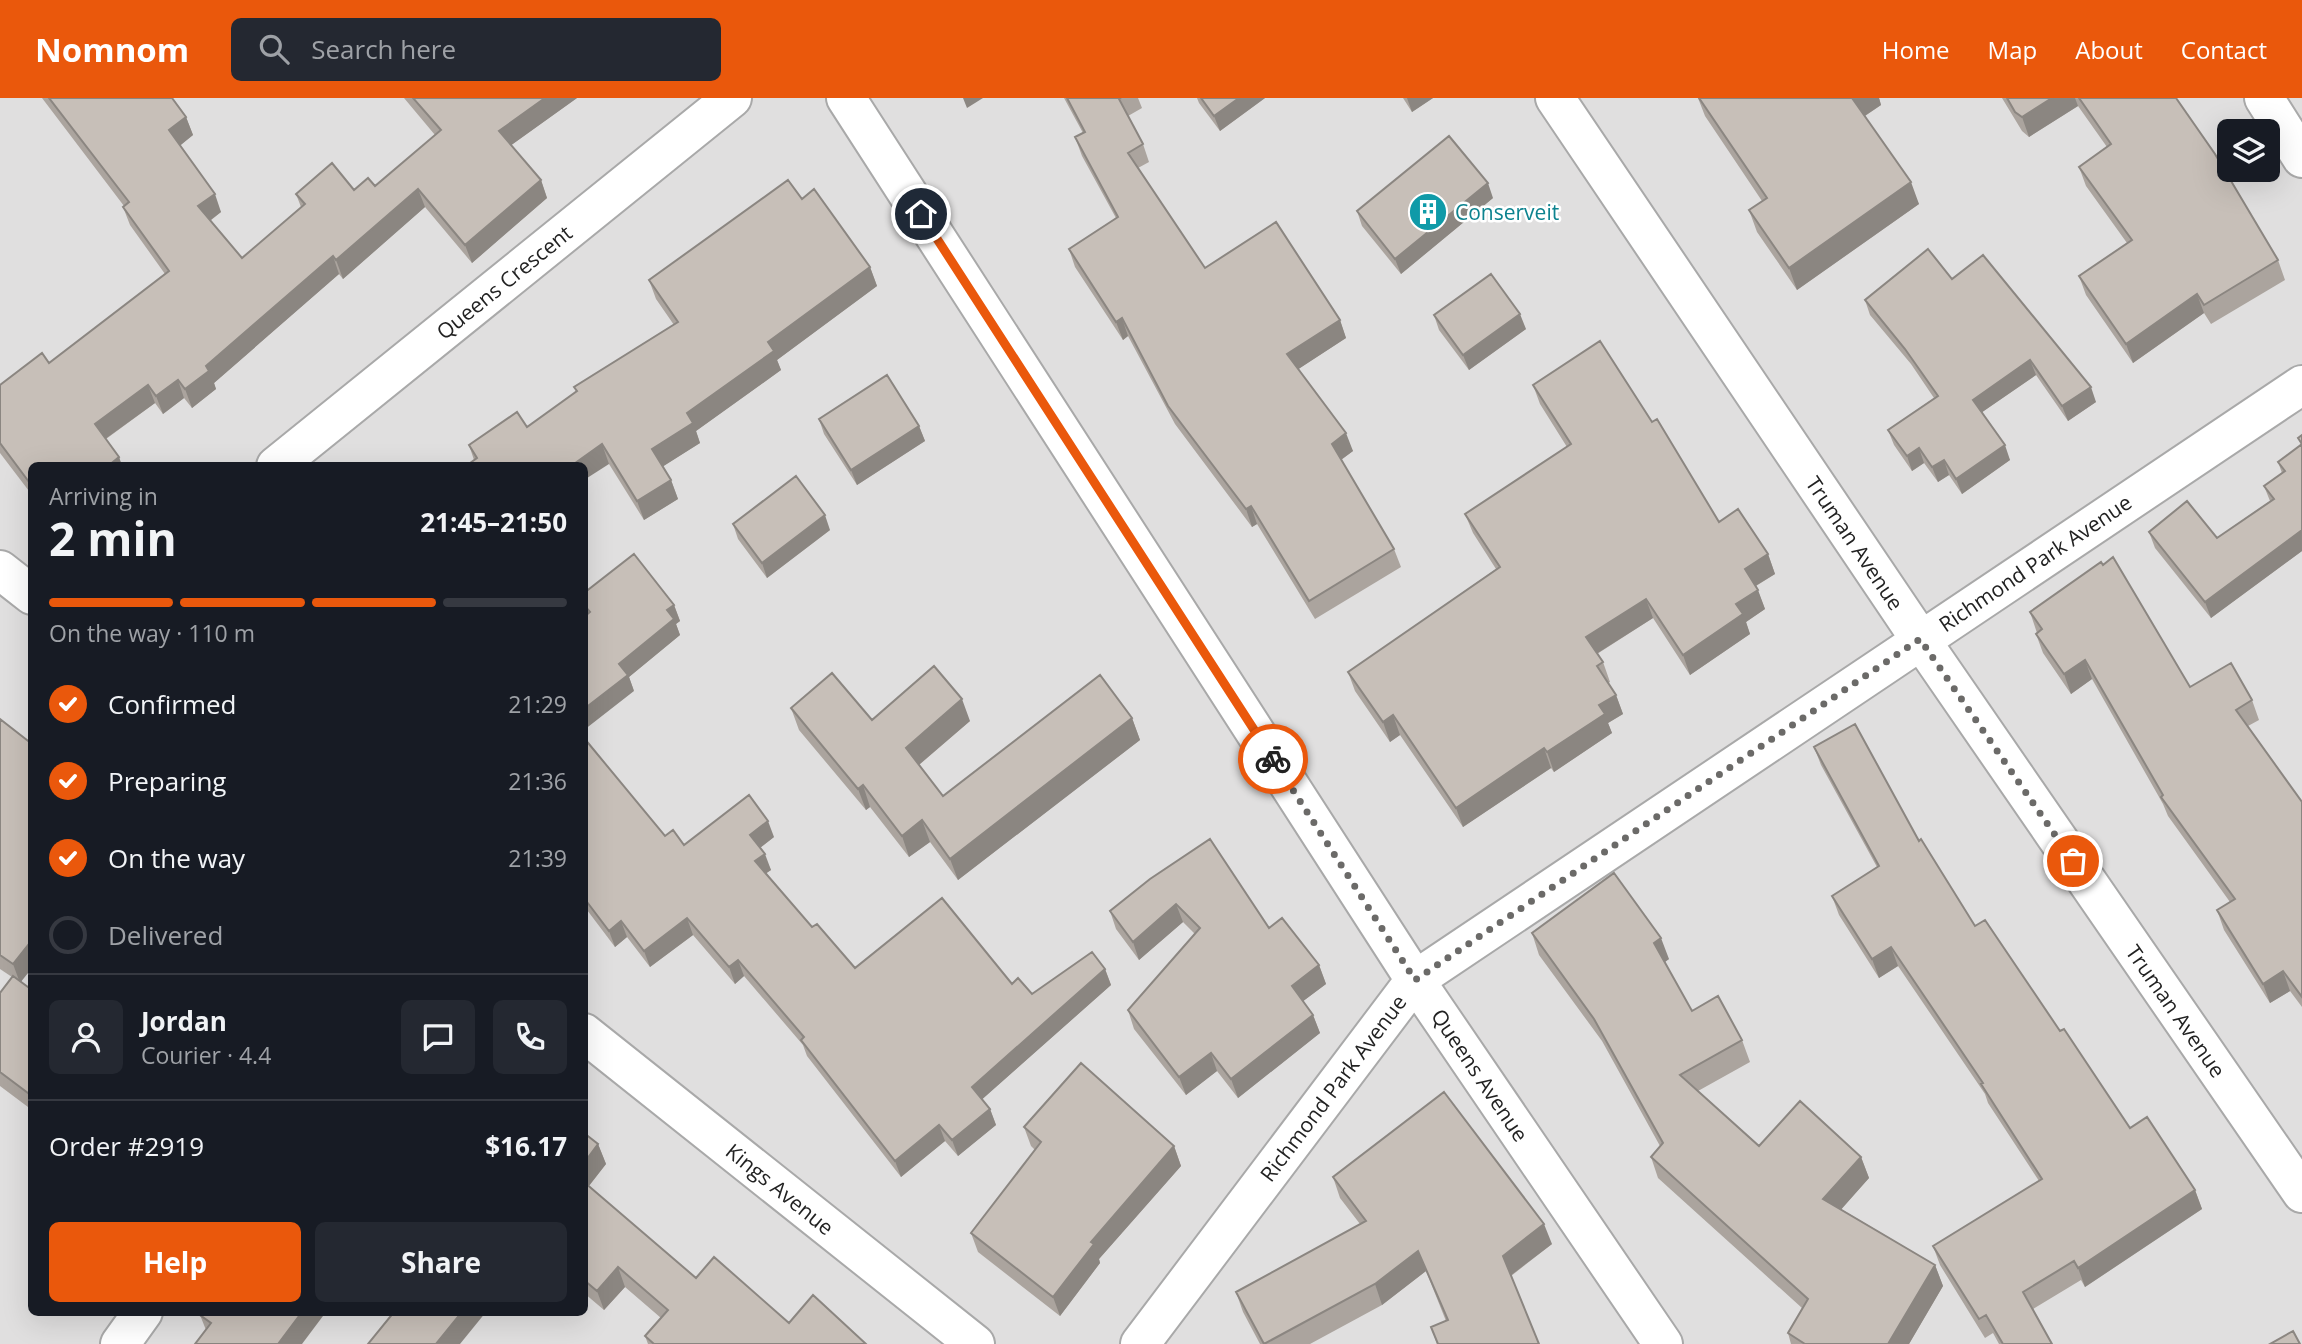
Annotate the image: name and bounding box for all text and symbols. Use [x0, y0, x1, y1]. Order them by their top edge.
search box [231, 18, 721, 81]
text: Nomnom [35, 27, 189, 72]
icon: search [255, 30, 293, 68]
text: Search here [311, 31, 456, 67]
text: Home [1882, 33, 1950, 66]
text: Map [1988, 33, 2037, 66]
text: About [2075, 33, 2143, 66]
text: Contact [2181, 33, 2267, 66]
map controls [2217, 119, 2280, 182]
button: layers [2217, 119, 2280, 182]
pin [891, 184, 951, 244]
building icon: Conserveit [1407, 191, 1449, 233]
icon: home [902, 195, 940, 233]
place label: Conserveit [1455, 198, 1559, 226]
street label: Queens Crescent [430, 219, 578, 345]
street label: Truman Avenue [1800, 471, 1910, 615]
text: Arriving in [49, 480, 158, 512]
street label: Richmond Park Avenue [1933, 488, 2137, 638]
text: 21:45–21:50 [420, 504, 567, 540]
text: 2 min [49, 507, 177, 569]
text: On the way · 110 m [49, 617, 255, 649]
icon: check [49, 685, 87, 723]
text: Confirmed [108, 686, 236, 722]
text: 21:29 [508, 688, 567, 720]
courier [1238, 724, 1308, 794]
icon: bike [1254, 740, 1292, 778]
icon: check [49, 762, 87, 800]
text: Preparing [108, 763, 226, 799]
text: 21:36 [508, 765, 567, 797]
pin [2043, 831, 2103, 891]
icon: check [49, 839, 87, 877]
text: On the way [108, 840, 245, 876]
text: 21:39 [508, 842, 567, 874]
icon: bag [2054, 842, 2092, 880]
text: Delivered [108, 917, 223, 953]
street label: Truman Avenue [2120, 939, 2232, 1083]
street label: Richmond Park Avenue [1254, 989, 1412, 1187]
button: person [49, 1000, 123, 1074]
button: chat [401, 1000, 475, 1074]
button: phone [493, 1000, 567, 1074]
text: Jordan [141, 1003, 227, 1039]
street label: Queens Avenue [1425, 1003, 1535, 1147]
text: Courier · 4.4 [141, 1039, 271, 1071]
text: Order #2919 [49, 1128, 204, 1164]
text: $16.17 [485, 1128, 567, 1164]
street label: Kings Avenue [720, 1137, 840, 1241]
button: Help [49, 1222, 301, 1302]
button: Share [315, 1222, 567, 1302]

